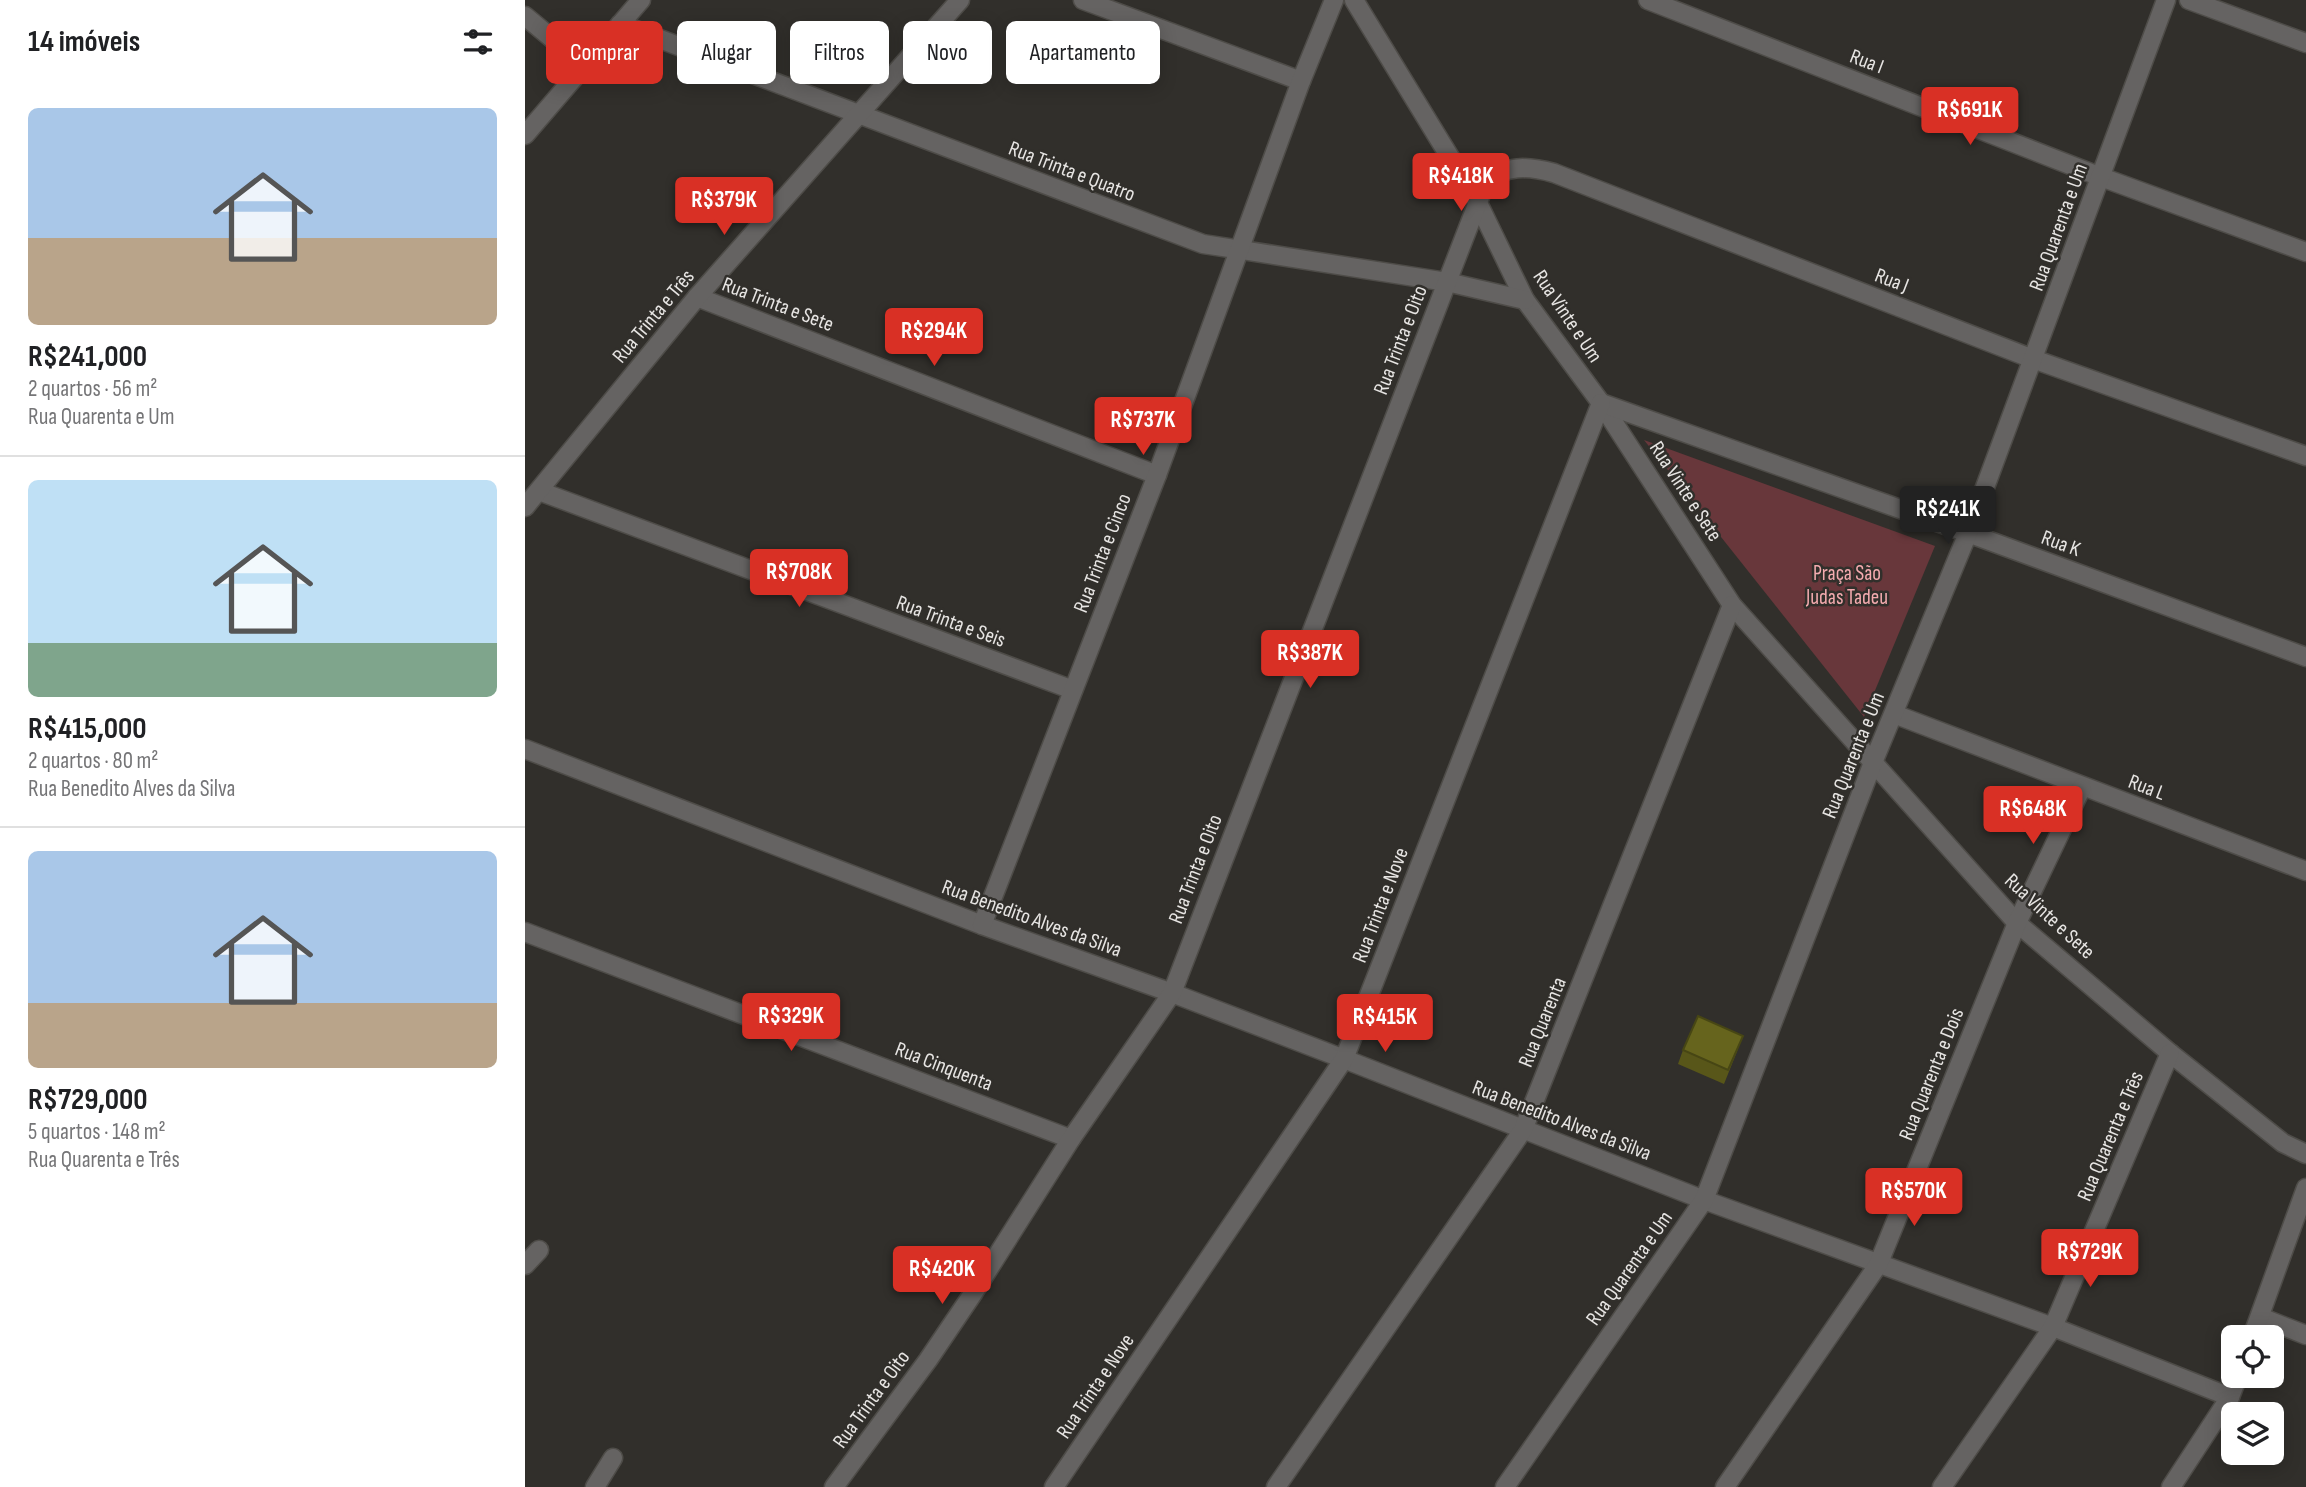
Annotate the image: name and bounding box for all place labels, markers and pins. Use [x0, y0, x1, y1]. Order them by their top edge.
pin: R$691K [1913, 88, 2027, 147]
pin: R$418K [1404, 154, 1518, 213]
pin: R$379K [667, 177, 781, 237]
pin: R$294K [877, 308, 991, 368]
pin: R$737K [1086, 398, 1200, 457]
pin: R$241K [1891, 486, 2005, 546]
pin: R$708K [742, 550, 856, 609]
pin: R$387K [1253, 630, 1367, 690]
pin: R$648K [1976, 786, 2090, 846]
pin: R$329K [734, 993, 848, 1053]
pin: R$415K [1328, 995, 1442, 1054]
pin: R$570K [1857, 1168, 1971, 1228]
pin: R$729K [2033, 1230, 2147, 1289]
pin: R$420K [885, 1246, 999, 1306]

